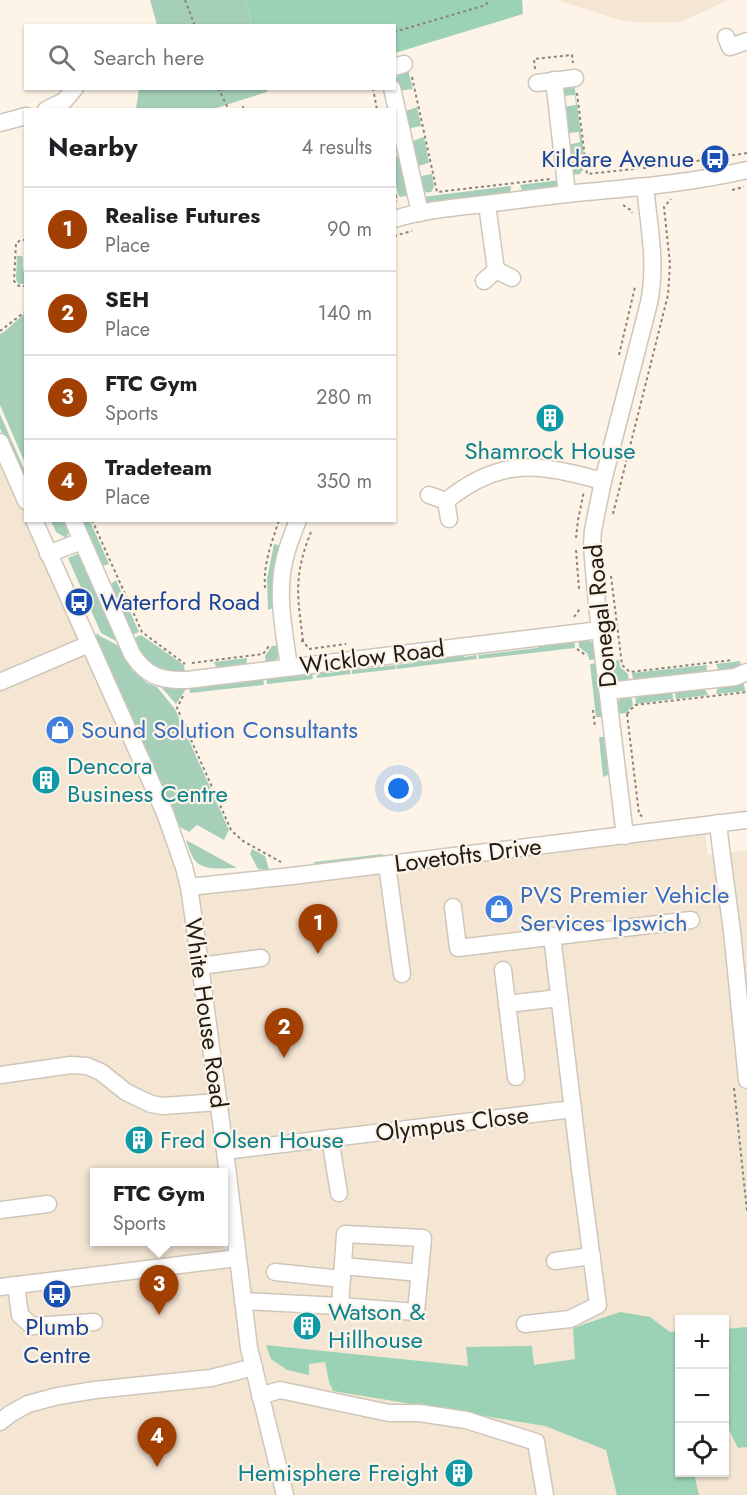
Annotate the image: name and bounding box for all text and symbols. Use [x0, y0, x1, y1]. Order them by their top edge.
search box [24, 24, 396, 90]
icon: search [45, 41, 78, 74]
text: Search here [93, 41, 204, 73]
text: Nearby [48, 128, 137, 166]
text: 4 results [301, 133, 372, 162]
place label: Kildare Avenue [541, 141, 694, 176]
bus stop icon: Kildare Avenue [699, 143, 731, 175]
text: Realise Futures [105, 199, 260, 231]
text: 1 [62, 215, 73, 244]
text: 90 m [327, 215, 372, 244]
text: Place [105, 231, 150, 260]
text: SEH [105, 283, 149, 315]
text: 2 [61, 299, 74, 328]
text: 140 m [318, 299, 372, 328]
text: Place [105, 315, 150, 344]
text: FTC Gym [105, 367, 198, 399]
text: 3 [61, 383, 74, 412]
text: 280 m [316, 383, 372, 412]
text: Sports [105, 399, 158, 428]
building icon: Shamrock House [534, 402, 566, 434]
place label: Shamrock House [464, 433, 636, 468]
text: Tradeteam [105, 451, 212, 483]
text: 4 [61, 467, 74, 496]
text: 350 m [316, 467, 372, 496]
text: Place [105, 483, 150, 512]
street label: Donegal Road [576, 543, 625, 690]
place label: Waterford Road [100, 584, 260, 619]
bus stop icon: Waterford Road [63, 586, 95, 618]
street label: Wicklow Road [298, 630, 446, 683]
place label: Sound Solution Consultants [81, 712, 358, 747]
shop icon: Sound Solution Consultants [44, 714, 76, 746]
place label: Dencora Business Centre [67, 748, 228, 811]
building icon: Dencora Business Centre [30, 764, 62, 796]
your location [384, 774, 413, 803]
street label: Lovetofts Drive [392, 828, 543, 881]
place label: PVS Premier Vehicle Services Ipswich [520, 877, 729, 940]
shop icon: PVS Premier Vehicle Services Ipswich [483, 893, 515, 925]
pin: 1 [298, 904, 338, 954]
street label: White House Road [176, 916, 237, 1110]
pin: 2 [264, 1008, 304, 1058]
street label: Olympus Close [373, 1097, 531, 1150]
place label: Fred Olsen House [160, 1122, 344, 1157]
building icon: Fred Olsen House [123, 1124, 155, 1156]
popup [90, 1168, 228, 1246]
text: FTC Gym [113, 1177, 205, 1209]
text: Sports [113, 1209, 166, 1238]
pin: 3 [140, 1266, 178, 1315]
bus stop icon: Plumb Centre [41, 1278, 73, 1310]
place label: Watson & Hillhouse [328, 1294, 425, 1357]
place label: Plumb Centre [23, 1309, 91, 1372]
building icon: Watson & Hillhouse [291, 1310, 323, 1342]
map controls [675, 1315, 729, 1477]
button: + [675, 1315, 729, 1369]
button: − [675, 1369, 729, 1423]
pin: 4 [138, 1418, 176, 1467]
button: locate [675, 1423, 729, 1477]
place label: Hemisphere Freight [238, 1455, 438, 1490]
building icon: Hemisphere Freight [443, 1457, 475, 1489]

